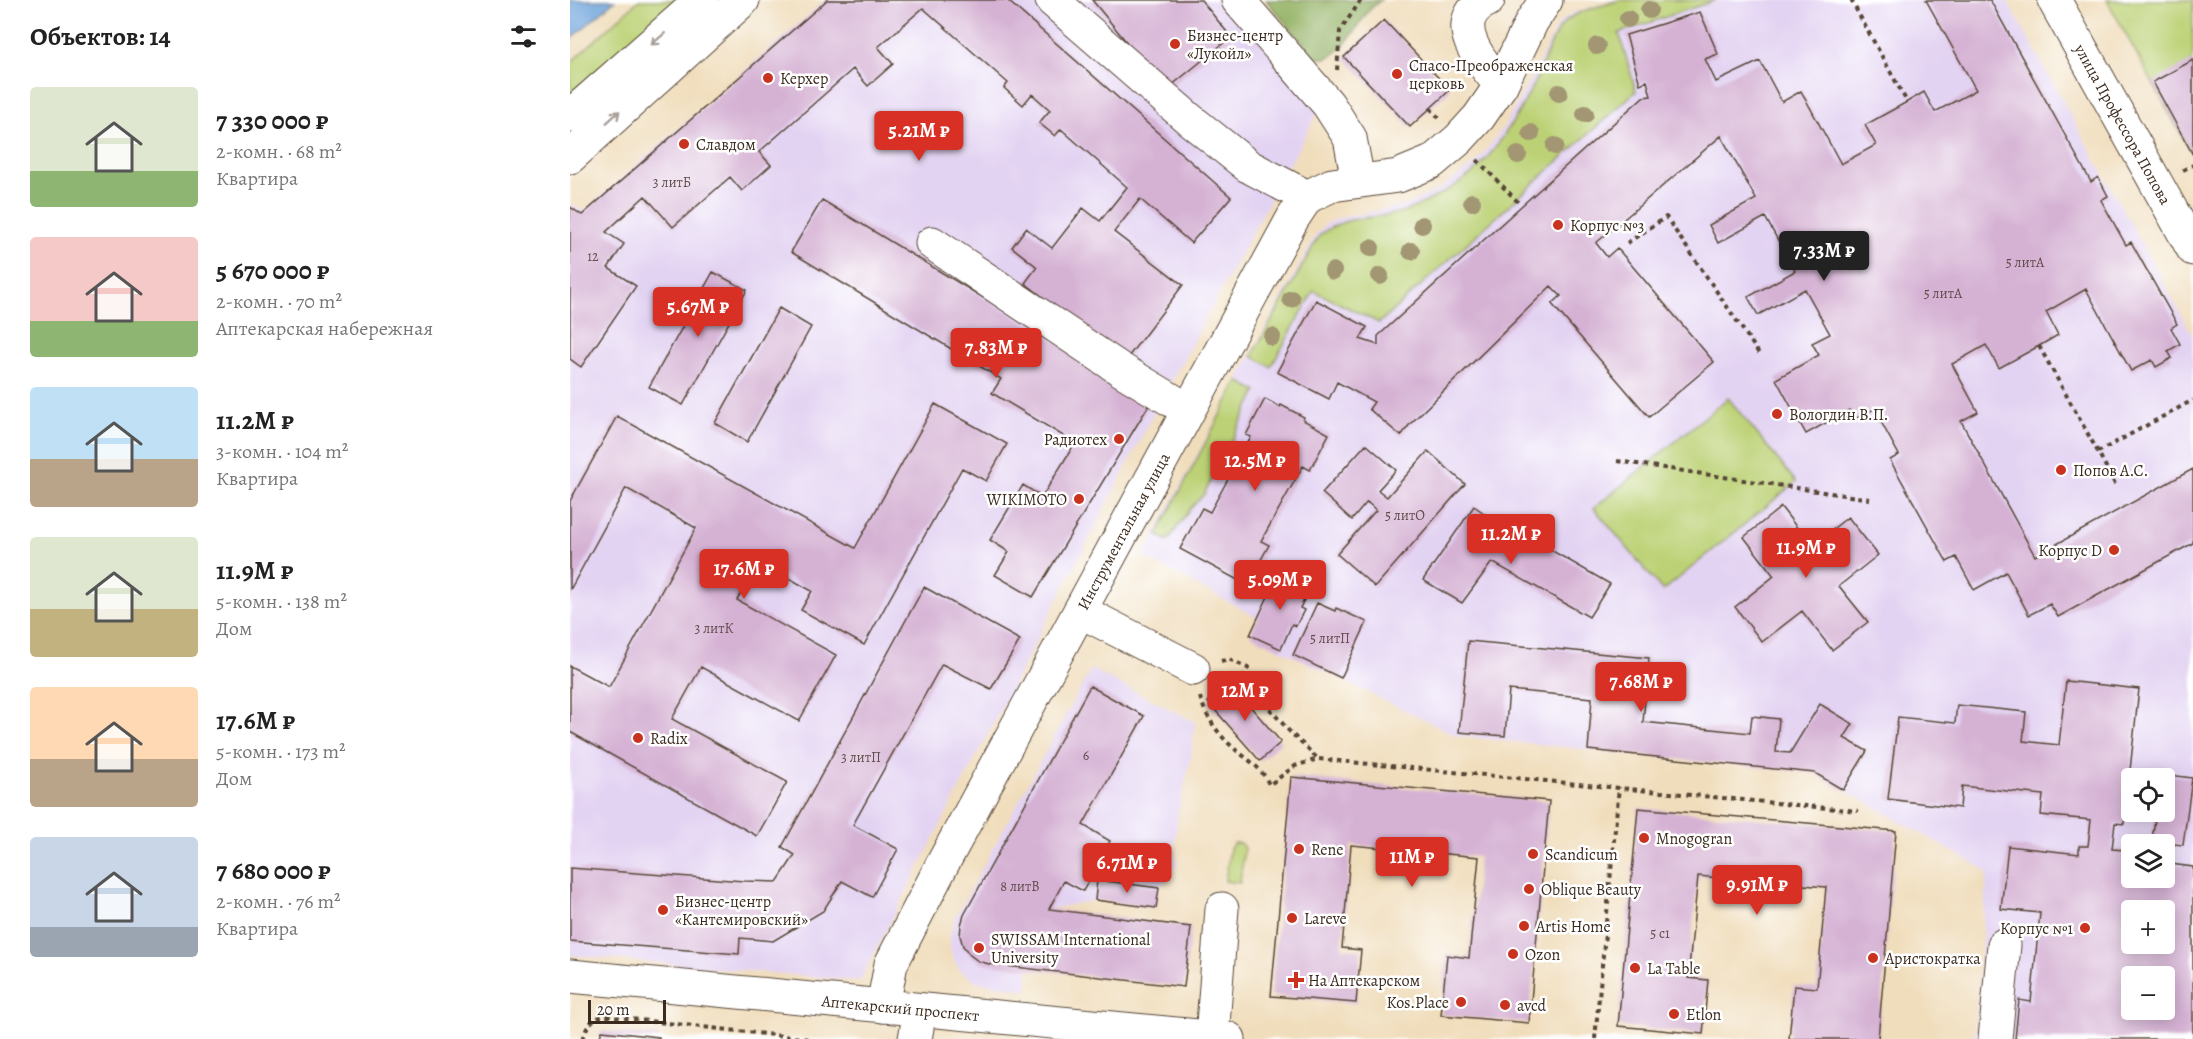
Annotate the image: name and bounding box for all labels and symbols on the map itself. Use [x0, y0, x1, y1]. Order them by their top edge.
place label: Бизнес-центр «Лукойл» [1187, 25, 1283, 65]
one-way arrow [650, 32, 666, 45]
marker: Бизнес-центр «Лукойл» [1168, 37, 1182, 51]
street label: улица Профессора Попова [2068, 39, 2176, 209]
place label: Спасо-Преображенская церковь [1409, 55, 1574, 95]
marker: Спасо-Преображенская церковь [1390, 67, 1404, 81]
place label: Керхер [780, 68, 828, 90]
marker: Керхер [761, 71, 775, 85]
one-way arrow [606, 110, 621, 124]
pin: 5.21M ₽ [864, 111, 974, 162]
place label: Славдом [696, 134, 756, 156]
marker: Славдом [677, 137, 691, 151]
house number: 3 литБ [653, 173, 691, 192]
place label: Корпус №3 [1570, 215, 1644, 237]
marker: Корпус №3 [1551, 218, 1565, 232]
pin: 7.33M ₽ [1769, 231, 1879, 282]
house number: 12 [587, 247, 599, 266]
house number: 5 литА [2006, 253, 2045, 272]
house number: 5 литА [1924, 284, 1963, 303]
pin: 5.67M ₽ [643, 287, 753, 338]
pin: 7.83M ₽ [941, 328, 1051, 379]
place label: Вологдин В.П. [1789, 404, 1888, 426]
marker: Вологдин В.П. [1770, 407, 1784, 421]
place label: Радиотех [1044, 429, 1107, 451]
marker: Радиотех [1112, 432, 1126, 446]
pin: 12.5M ₽ [1200, 441, 1310, 492]
street label: Инструментальная улица [1072, 448, 1176, 614]
place label: Попов А.С. [2073, 460, 2148, 482]
marker: Попов А.С. [2054, 463, 2068, 477]
place label: WIKIMOTO [986, 489, 1067, 511]
marker: WIKIMOTO [1072, 492, 1086, 506]
house number: 5 литО [1385, 506, 1425, 525]
pin: 11.2M ₽ [1456, 514, 1566, 565]
pin: 11.9M ₽ [1751, 528, 1861, 579]
place label: Корпус D [2038, 540, 2102, 562]
marker: Корпус D [2107, 543, 2121, 557]
pin: 17.6M ₽ [689, 549, 799, 600]
pin: 5.09M ₽ [1225, 560, 1335, 611]
house number: 3 литК [695, 619, 734, 638]
house number: 5 литП [1310, 629, 1350, 648]
pin: 7.68M ₽ [1586, 662, 1696, 713]
pin: 12M ₽ [1203, 671, 1287, 722]
place label: Radix [650, 728, 688, 750]
marker: Radix [631, 731, 645, 745]
house number: 6 [1083, 746, 1089, 765]
house number: 3 литП [841, 748, 881, 767]
place label: Mnogogran [1656, 828, 1733, 850]
marker: Mnogogran [1637, 831, 1651, 845]
pin: 11M ₽ [1370, 837, 1454, 888]
place label: Rene [1311, 839, 1343, 861]
marker: Rene [1292, 842, 1306, 856]
pin: 6.71M ₽ [1072, 843, 1182, 894]
place label: Scandicum [1545, 844, 1618, 866]
marker: Scandicum [1526, 847, 1540, 861]
pin: 9.91M ₽ [1702, 865, 1812, 916]
house number: 8 литВ [1000, 877, 1040, 896]
place label: Oblique Beauty [1541, 879, 1642, 901]
marker: Oblique Beauty [1522, 882, 1536, 896]
place label: Бизнес-центр «Кантемировский» [675, 891, 808, 931]
marker: Бизнес-центр «Кантемировский» [656, 903, 670, 917]
place label: Lareve [1304, 908, 1347, 930]
marker: Lareve [1285, 911, 1299, 925]
place label: Artis Home [1535, 916, 1611, 938]
place label: Корпус №1 [2000, 918, 2074, 940]
marker: Artis Home [1517, 919, 1531, 933]
marker: Корпус №1 [2078, 921, 2092, 935]
house number: 5 с1 [1650, 924, 1670, 943]
place label: SWISSAM International University [991, 929, 1150, 969]
marker: SWISSAM International University [972, 941, 986, 955]
place label: Ozon [1525, 944, 1560, 966]
marker: Ozon [1506, 947, 1520, 961]
place label: Аристократка [1884, 948, 1981, 970]
marker: Аристократка [1866, 951, 1880, 965]
place label: La Table [1647, 958, 1700, 980]
marker: La Table [1628, 961, 1642, 975]
place label: На Аптекарском [1308, 970, 1421, 992]
marker: На Аптекарском [1289, 973, 1303, 987]
street label: Аптекарский проспект [820, 990, 980, 1027]
place label: Kos.Place [1387, 992, 1449, 1014]
marker: Kos.Place [1454, 995, 1468, 1009]
place label: avcd [1517, 995, 1547, 1017]
scale bar [588, 997, 666, 1024]
marker: avcd [1498, 998, 1512, 1012]
place label: Etlon [1686, 1004, 1722, 1026]
marker: Etlon [1667, 1007, 1681, 1021]

